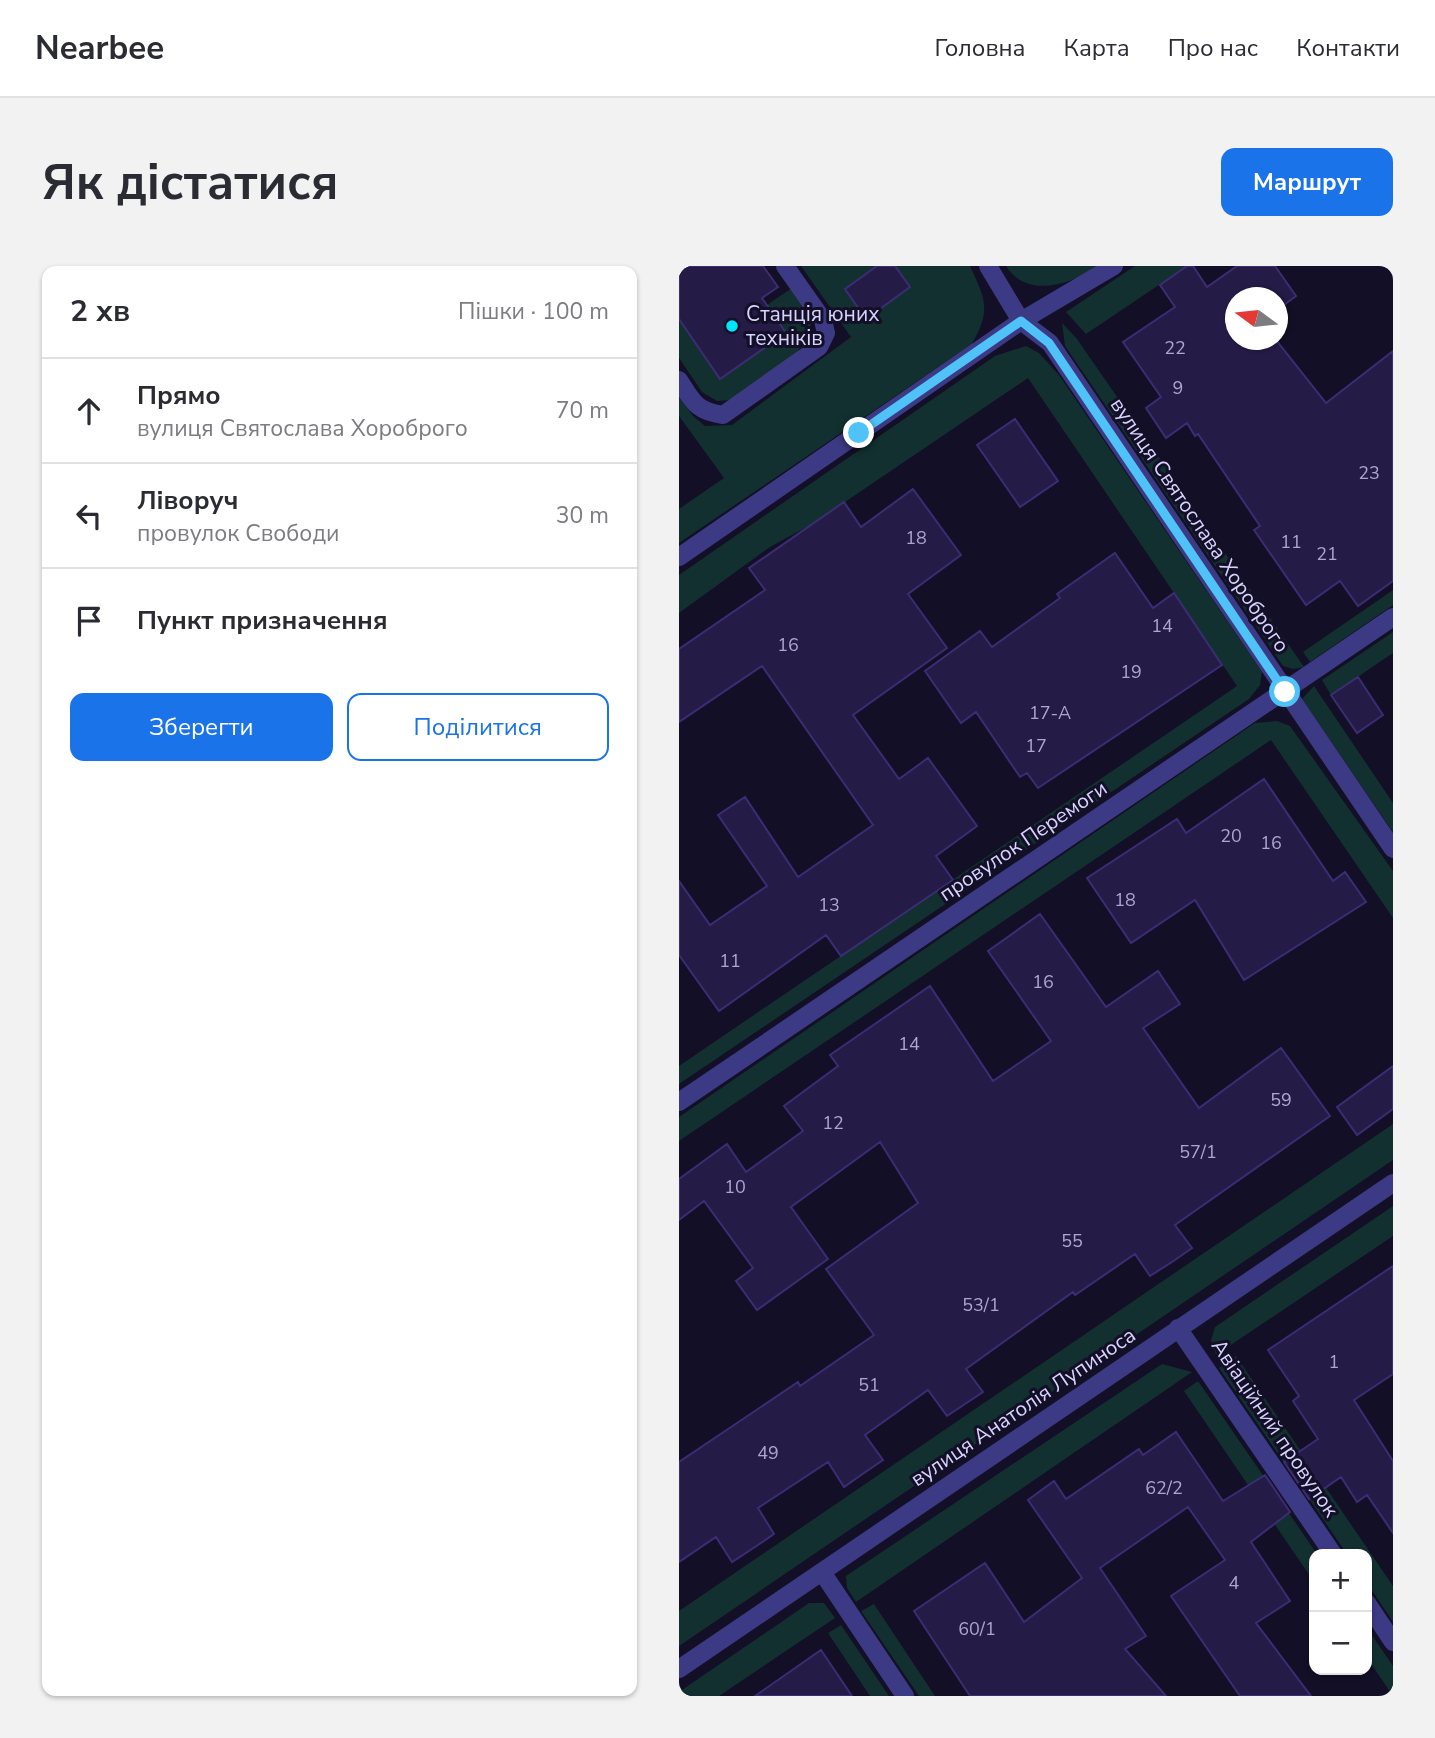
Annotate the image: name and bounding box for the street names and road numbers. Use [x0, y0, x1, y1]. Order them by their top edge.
street label: вулиця Святослава Хороброго [1104, 392, 1296, 658]
street label: провулок Перемоги [933, 774, 1113, 908]
street label: вулиця Анатолія Лупиноса [905, 1321, 1141, 1493]
street label: Авіаційний провулок [1205, 1334, 1346, 1523]

